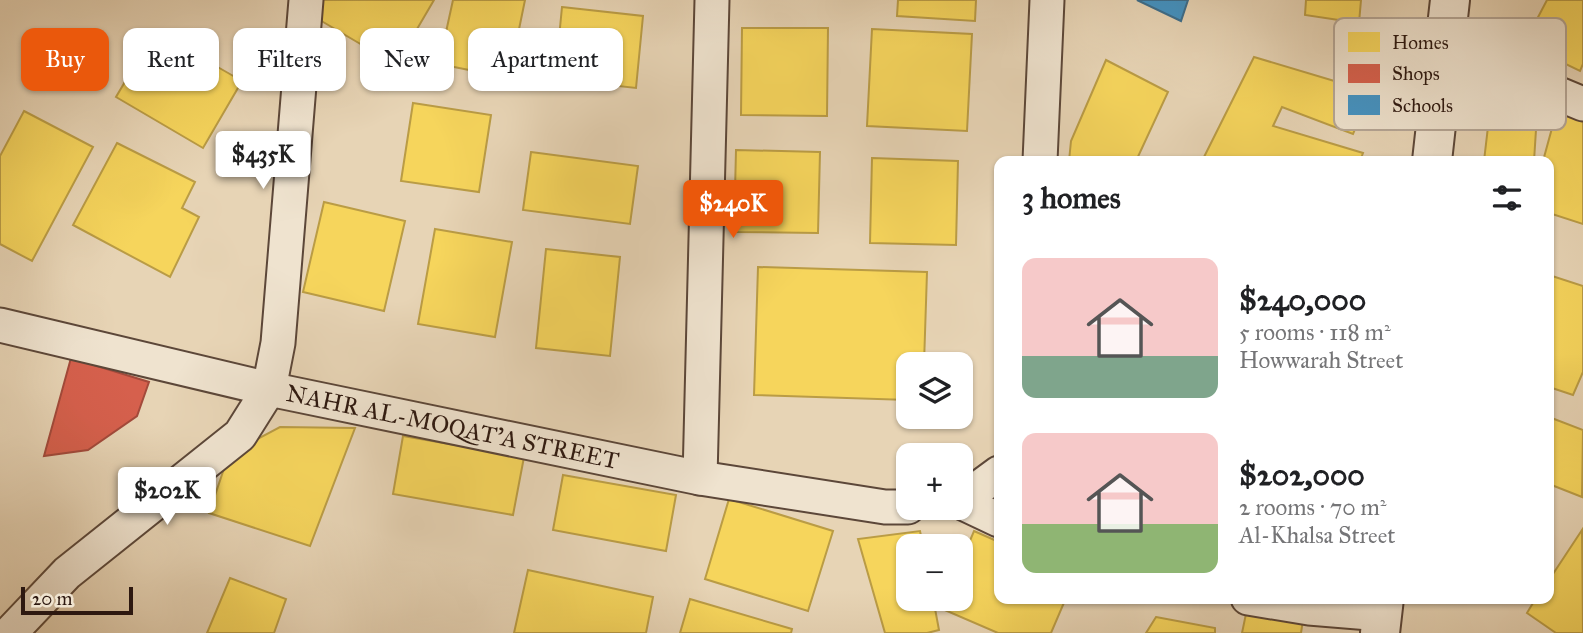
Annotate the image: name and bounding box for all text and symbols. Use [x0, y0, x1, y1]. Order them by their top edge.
legend [1334, 18, 1566, 130]
chip: Buy [21, 28, 109, 91]
chip: Rent [123, 28, 219, 91]
chip: Filters [233, 28, 346, 91]
chip: New [360, 28, 454, 91]
chip: Apartment [468, 28, 623, 91]
text: Homes [1392, 31, 1449, 54]
text: Shops [1392, 62, 1440, 85]
text: Schools [1392, 94, 1453, 117]
pin: $435K [214, 132, 312, 191]
text: $435K [232, 140, 294, 168]
icon: filters [1488, 179, 1526, 217]
pin: $240K [684, 180, 782, 240]
text: 3 homes [1022, 180, 1121, 216]
text: $240K [699, 189, 767, 217]
text: $240,000 [1239, 282, 1366, 318]
icon: home [1078, 286, 1162, 370]
text: 5 rooms · 118 m² [1239, 318, 1391, 346]
text: Howwarah Street [1239, 346, 1403, 374]
map controls [896, 352, 973, 611]
button: layers [896, 352, 973, 429]
street label: NAHR AL-MOQAT'A STREET [284, 378, 622, 476]
button: + [896, 443, 973, 520]
text: $202,000 [1239, 457, 1365, 493]
icon: home [1078, 461, 1162, 545]
pin: $202K [118, 468, 216, 527]
text: $202K [134, 476, 200, 504]
text: 2 rooms · 70 m² [1239, 493, 1387, 521]
text: Al-Khalsa Street [1239, 521, 1395, 549]
button: − [896, 534, 973, 611]
scale bar [21, 584, 133, 616]
text: 20 m [32, 587, 73, 610]

